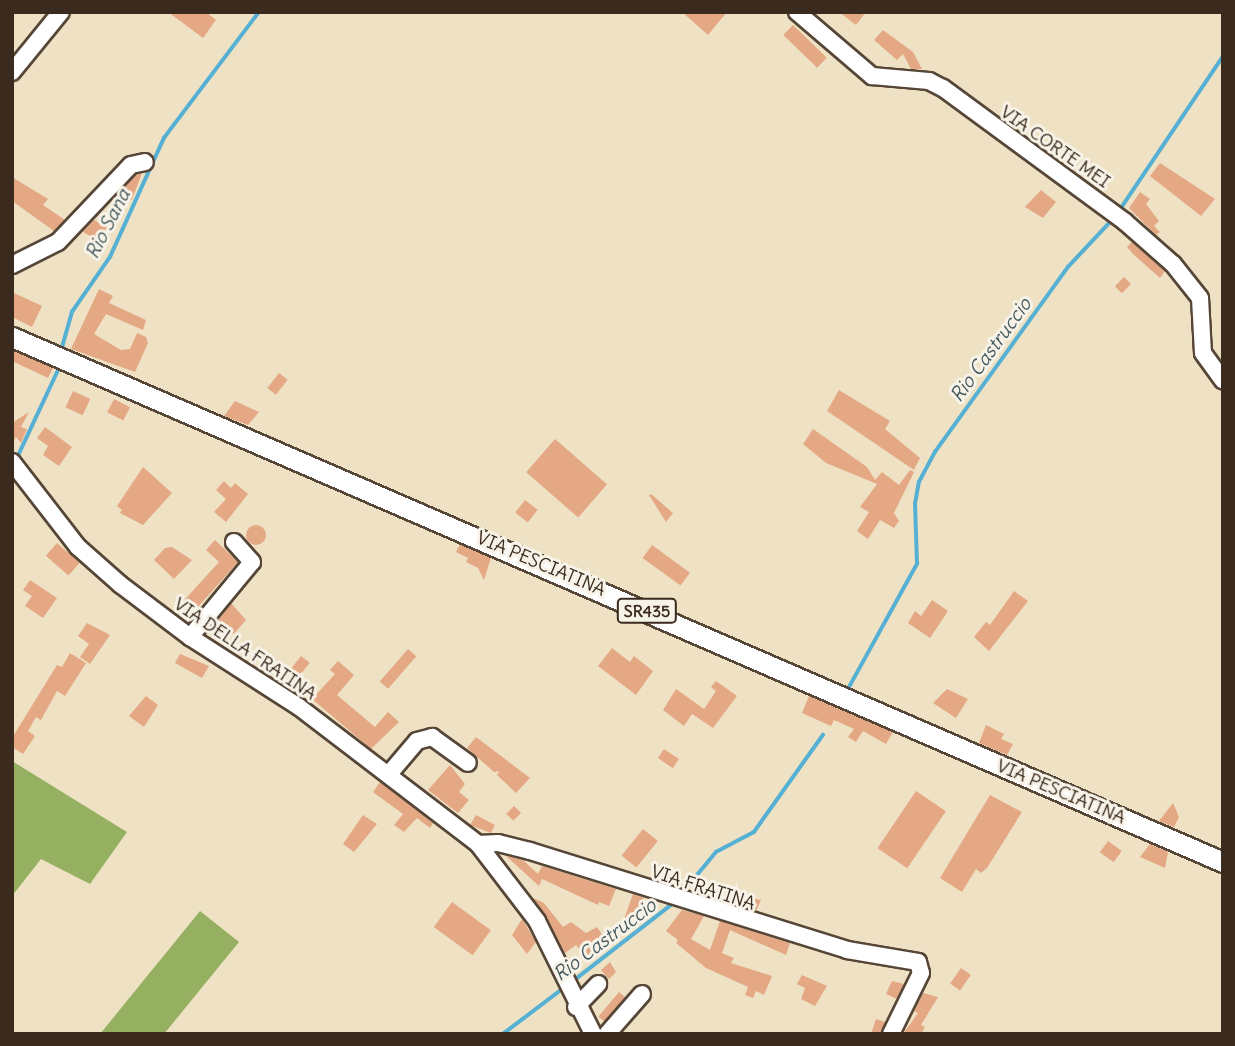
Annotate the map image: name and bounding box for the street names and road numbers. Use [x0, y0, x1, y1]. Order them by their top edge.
street label: VIA CORTE MEI [996, 101, 1114, 193]
street label: VIA PESCIATINA [473, 527, 609, 601]
street label: VIA DELLA FRATINA [170, 593, 320, 705]
road number: SR435 [616, 598, 678, 624]
street label: VIA PESCIATINA [993, 755, 1129, 829]
street label: VIA FRATINA [648, 861, 758, 915]

